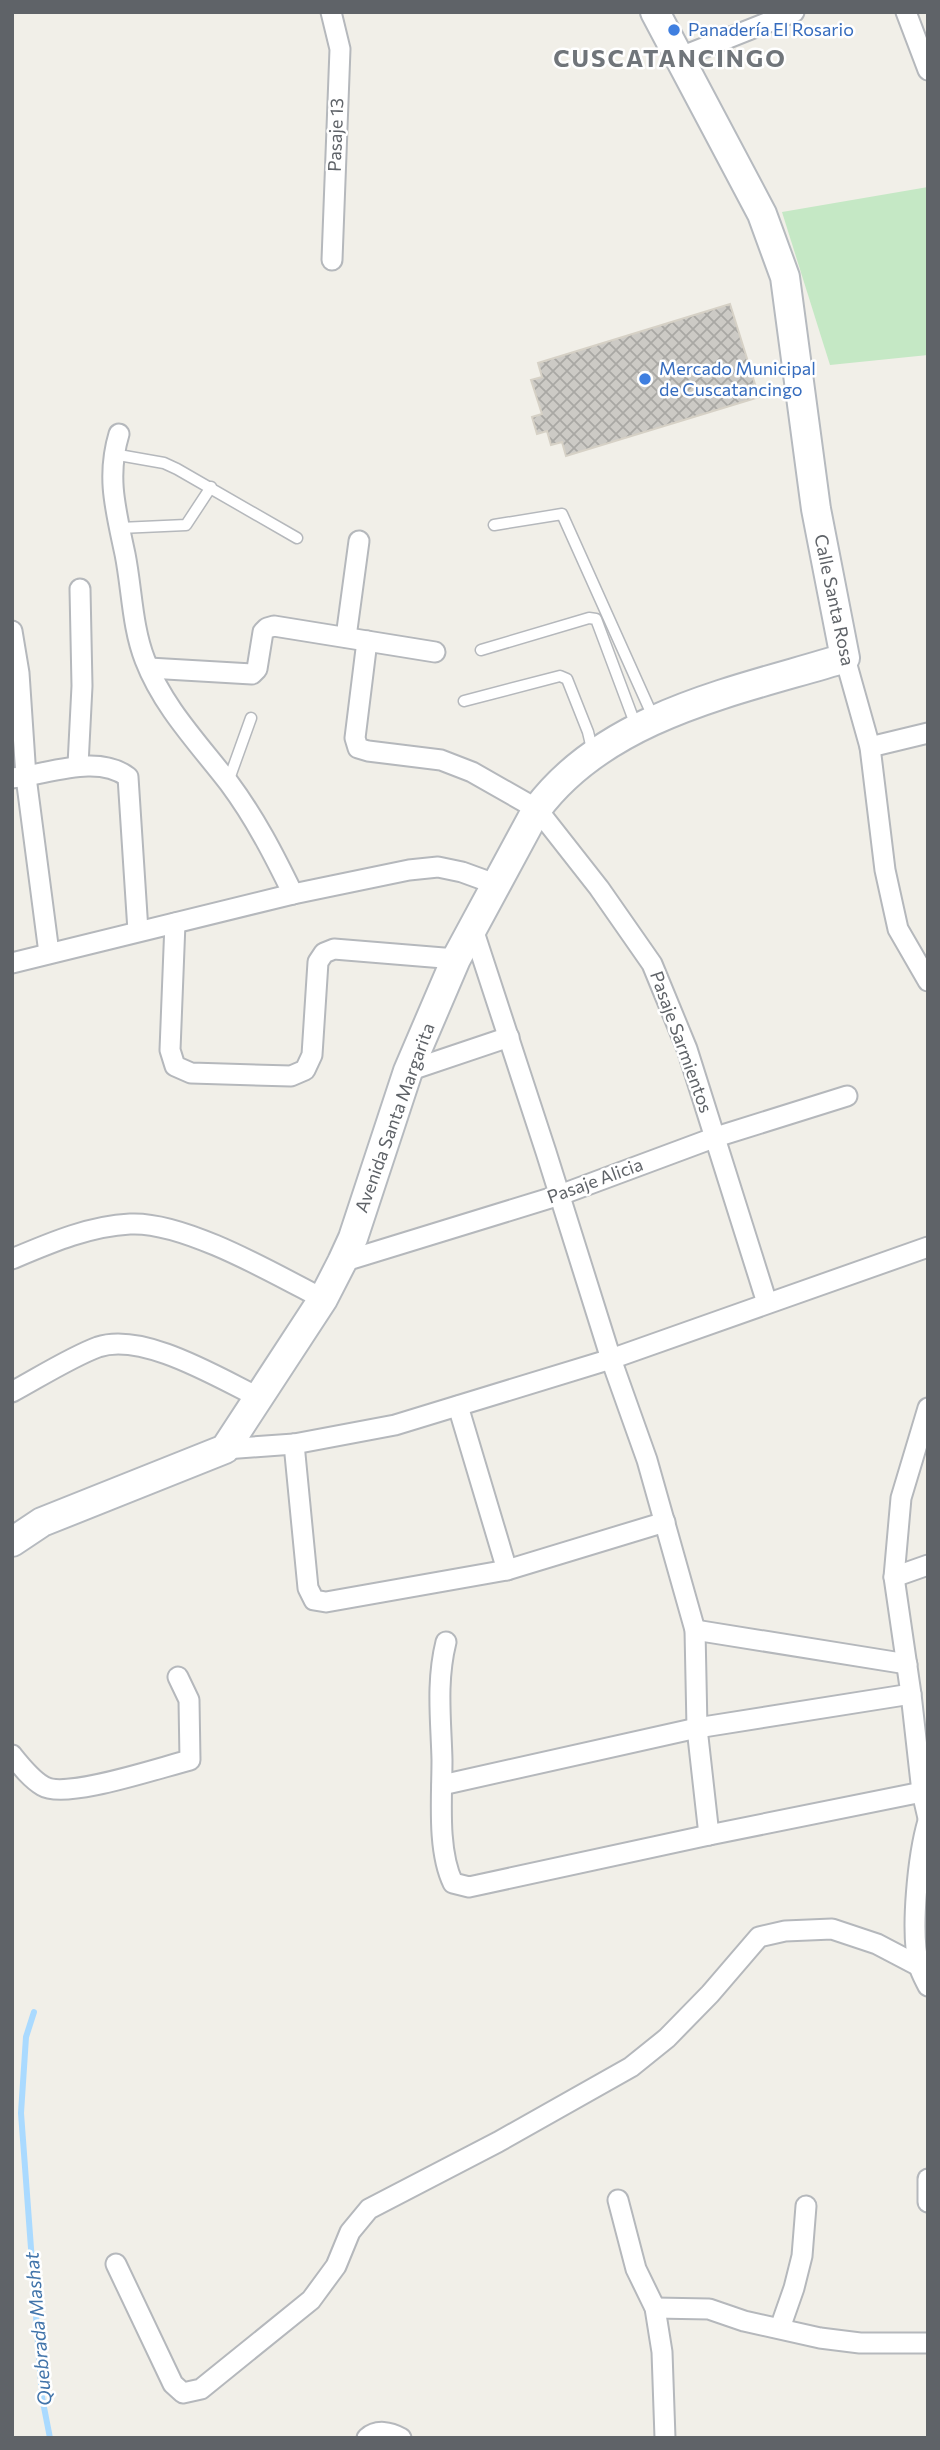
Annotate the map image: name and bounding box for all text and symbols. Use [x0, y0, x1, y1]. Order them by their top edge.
place label: Panadería El Rosario [688, 18, 854, 40]
marker: Panadería El Rosario [666, 22, 682, 38]
district label: CUSCATANCINGO [553, 43, 787, 72]
street label: Pasaje 13 [323, 98, 347, 172]
place label: Mercado Municipal de Cuscatancingo [659, 357, 816, 400]
marker: Mercado Municipal de Cuscatancingo [637, 371, 653, 387]
street label: Calle Santa Rosa [810, 532, 860, 668]
street label: Pasaje Sarmientos [646, 968, 718, 1116]
street label: Avenida Santa Margarita [349, 1020, 439, 1215]
street label: Pasaje Alicia [544, 1153, 646, 1208]
water label: Quebrada Mashat [19, 2250, 56, 2407]

